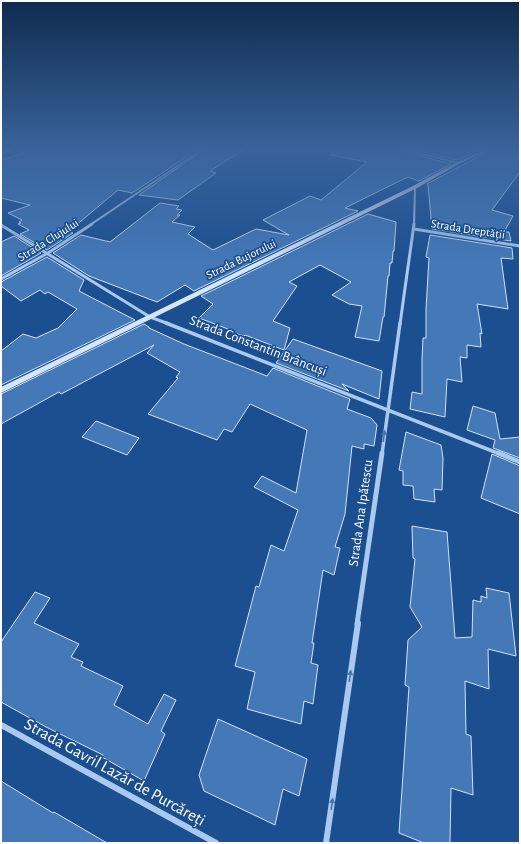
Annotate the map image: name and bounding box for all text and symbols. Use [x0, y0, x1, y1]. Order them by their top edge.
street label: Strada Clujului [16, 217, 81, 264]
street label: Strada Dreptății [430, 217, 506, 243]
street label: Strada Bujorului [204, 237, 278, 282]
street label: Strada Constantin Brâncuși [187, 313, 329, 380]
one-way arrow [381, 430, 387, 442]
street label: Strada Ana Ipătescu [347, 459, 375, 567]
one-way arrow [347, 670, 353, 682]
street label: Strada Gavril Lazăr de Purcăreți [21, 715, 208, 831]
one-way arrow [329, 798, 335, 810]

